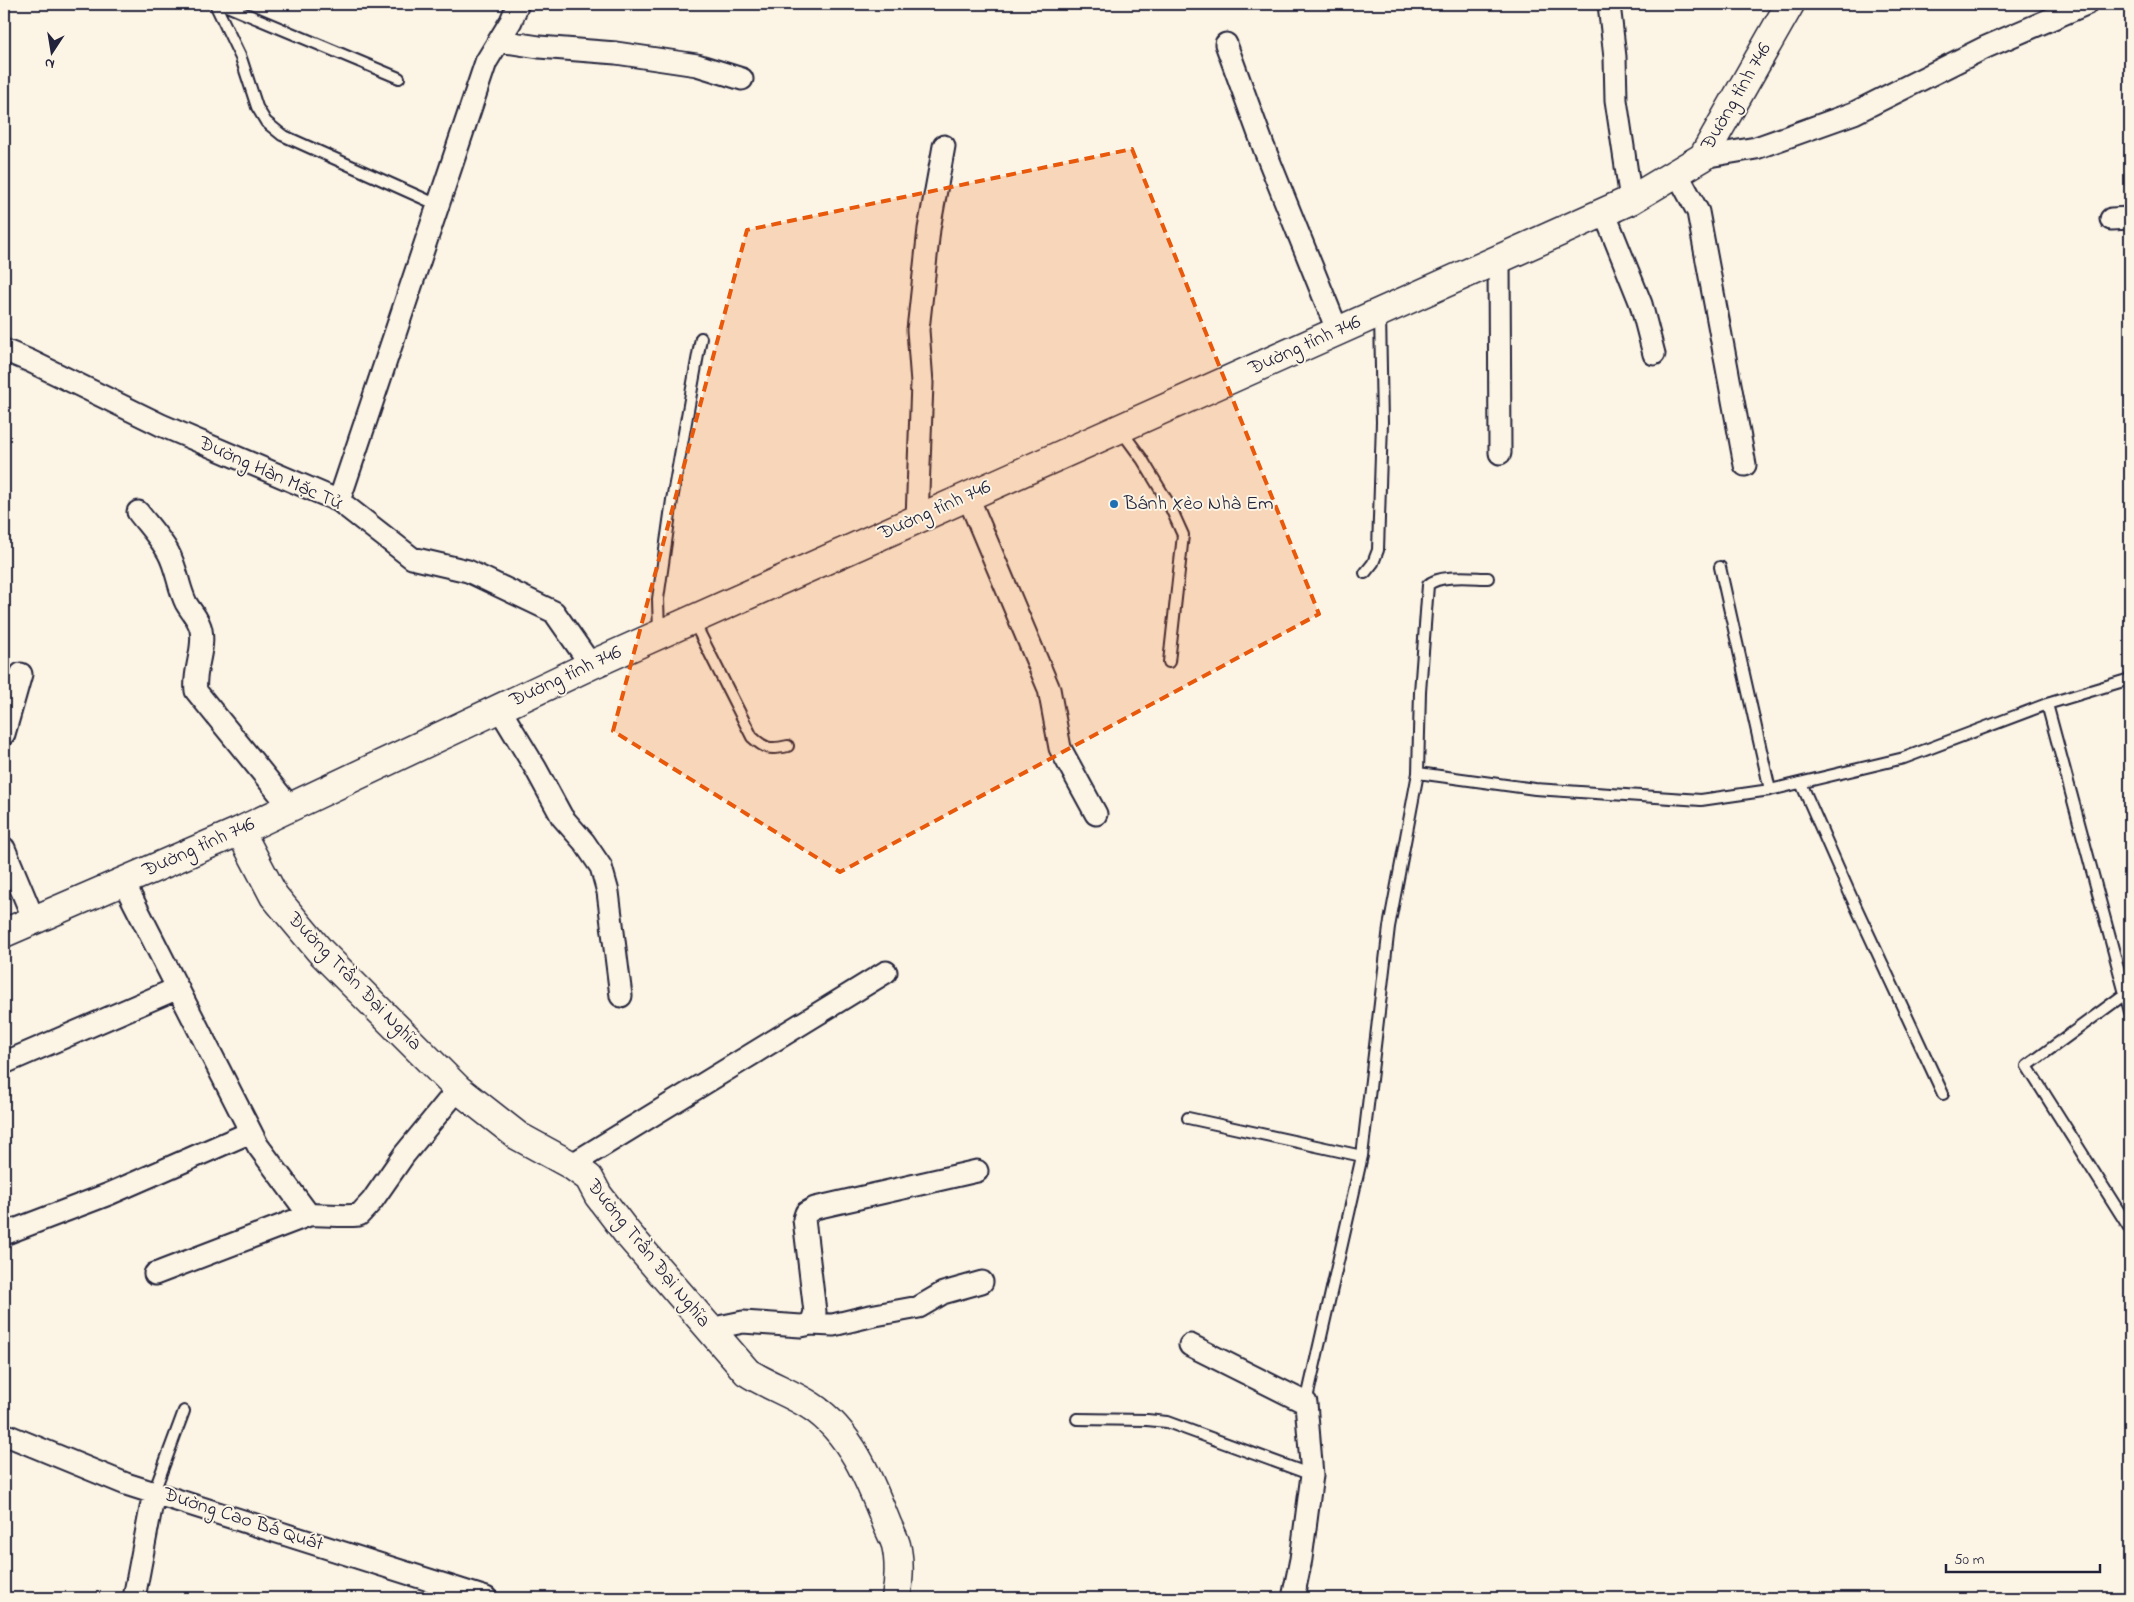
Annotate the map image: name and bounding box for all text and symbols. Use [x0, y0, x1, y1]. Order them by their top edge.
north arrow [28, 28, 78, 78]
street label: Đường tỉnh 746 [1694, 37, 1781, 158]
text: N [43, 52, 56, 75]
street label: Đường tỉnh 746 [1243, 308, 1366, 385]
street label: Đường Hàn Mặc Tử [192, 429, 347, 520]
street label: Đường tỉnh 746 [873, 473, 996, 550]
place label: Bánh Xèo Nhà Em [1123, 490, 1274, 519]
marker: Bánh Xèo Nhà Em [1108, 498, 1120, 510]
street label: Đường tỉnh 746 [504, 638, 627, 717]
street label: Đường tỉnh 746 [137, 810, 260, 887]
street label: Đường Trần Đại Nghĩa [278, 905, 428, 1059]
street label: Đường Trần Đại Nghĩa [578, 1173, 717, 1335]
street label: Đường Cao Bá Quát [158, 1480, 327, 1561]
scale bar [1946, 1542, 2100, 1574]
text: 50 m [1954, 1549, 1985, 1571]

